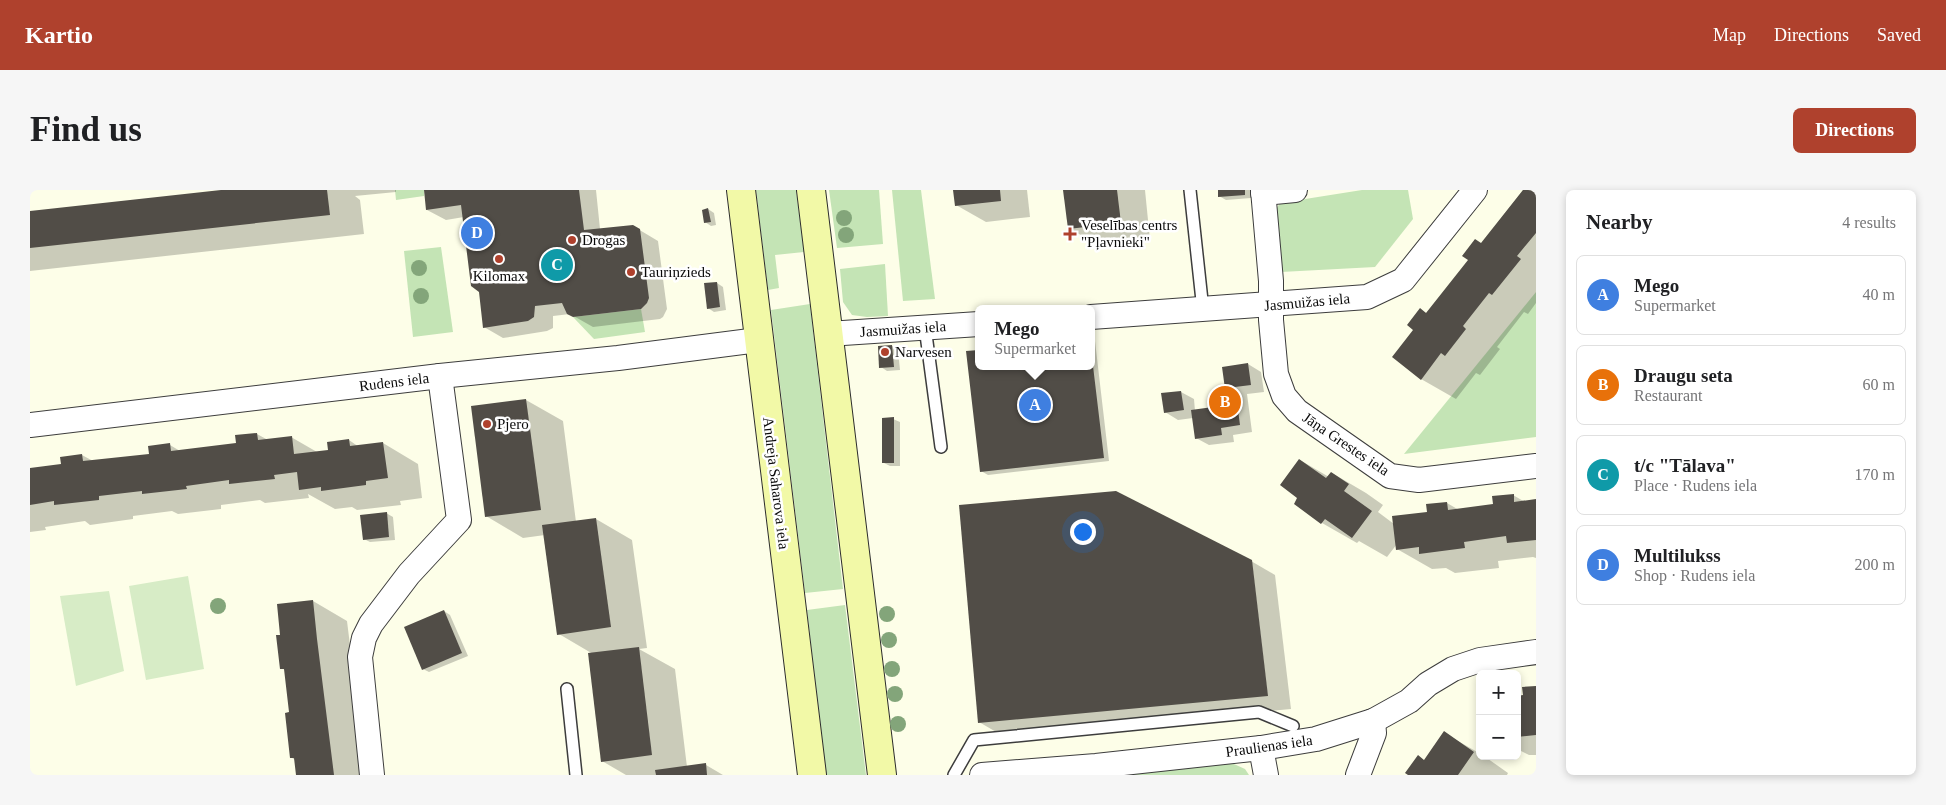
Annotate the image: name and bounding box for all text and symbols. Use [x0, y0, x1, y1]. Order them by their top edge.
text: Kartio [25, 22, 93, 48]
text: Map [1713, 25, 1746, 45]
text: Directions [1774, 25, 1849, 45]
text: Saved [1877, 25, 1921, 45]
button: Directions [1793, 108, 1916, 153]
text: Find us [30, 110, 142, 149]
text: Nearby [1586, 210, 1653, 234]
pin: D [461, 214, 493, 252]
text: 4 results [1842, 214, 1896, 231]
place label: Veselības centrs "Pļavnieki" [1081, 217, 1177, 251]
marker: Veselības centrs "Pļavnieki" [1063, 227, 1077, 241]
place label: Drogas [582, 232, 625, 248]
marker: Drogas [566, 234, 578, 246]
pin: C [541, 246, 573, 284]
marker: Kilomax [493, 253, 505, 265]
place label: Tauriņzieds [641, 264, 711, 281]
marker: Tauriņzieds [625, 266, 637, 278]
place label: Kilomax [473, 268, 526, 284]
text: Mego [1634, 275, 1679, 296]
text: A [1597, 286, 1609, 303]
text: 40 m [1863, 286, 1895, 303]
street label: Jasmuižas iela [1263, 290, 1351, 314]
text: Supermarket [1634, 297, 1716, 314]
popup [975, 305, 1095, 370]
street label: Jasmuižas iela [859, 318, 947, 340]
text: Mego [994, 318, 1040, 339]
text: Supermarket [994, 340, 1076, 357]
place label: Narvesen [895, 344, 952, 360]
marker: Narvesen [879, 346, 891, 358]
text: Draugu seta [1634, 365, 1733, 386]
street label: Rudens iela [358, 370, 430, 394]
text: B [1598, 376, 1608, 393]
text: 60 m [1863, 376, 1895, 393]
pin: B [1209, 383, 1241, 421]
pin: A [1019, 386, 1051, 424]
text: Restaurant [1634, 387, 1702, 404]
street label: Jāņa Grestes iela [1299, 409, 1393, 480]
place label: Pjero [497, 416, 529, 432]
street label: Andreja Saharova iela [760, 416, 792, 550]
marker: Pjero [481, 418, 493, 430]
text: t/c "Tālava" [1634, 455, 1736, 476]
text: C [1597, 466, 1609, 483]
text: 170 m [1855, 466, 1895, 483]
text: Place · Rudens iela [1634, 477, 1757, 494]
your location [1070, 519, 1096, 545]
text: Multilukss [1634, 545, 1721, 566]
text: D [1597, 556, 1609, 573]
text: 200 m [1855, 556, 1895, 573]
text: Shop · Rudens iela [1634, 567, 1755, 584]
map controls [1476, 670, 1521, 760]
button: + [1476, 670, 1521, 715]
button: − [1476, 715, 1521, 760]
street label: Praulienas iela [1224, 732, 1314, 760]

